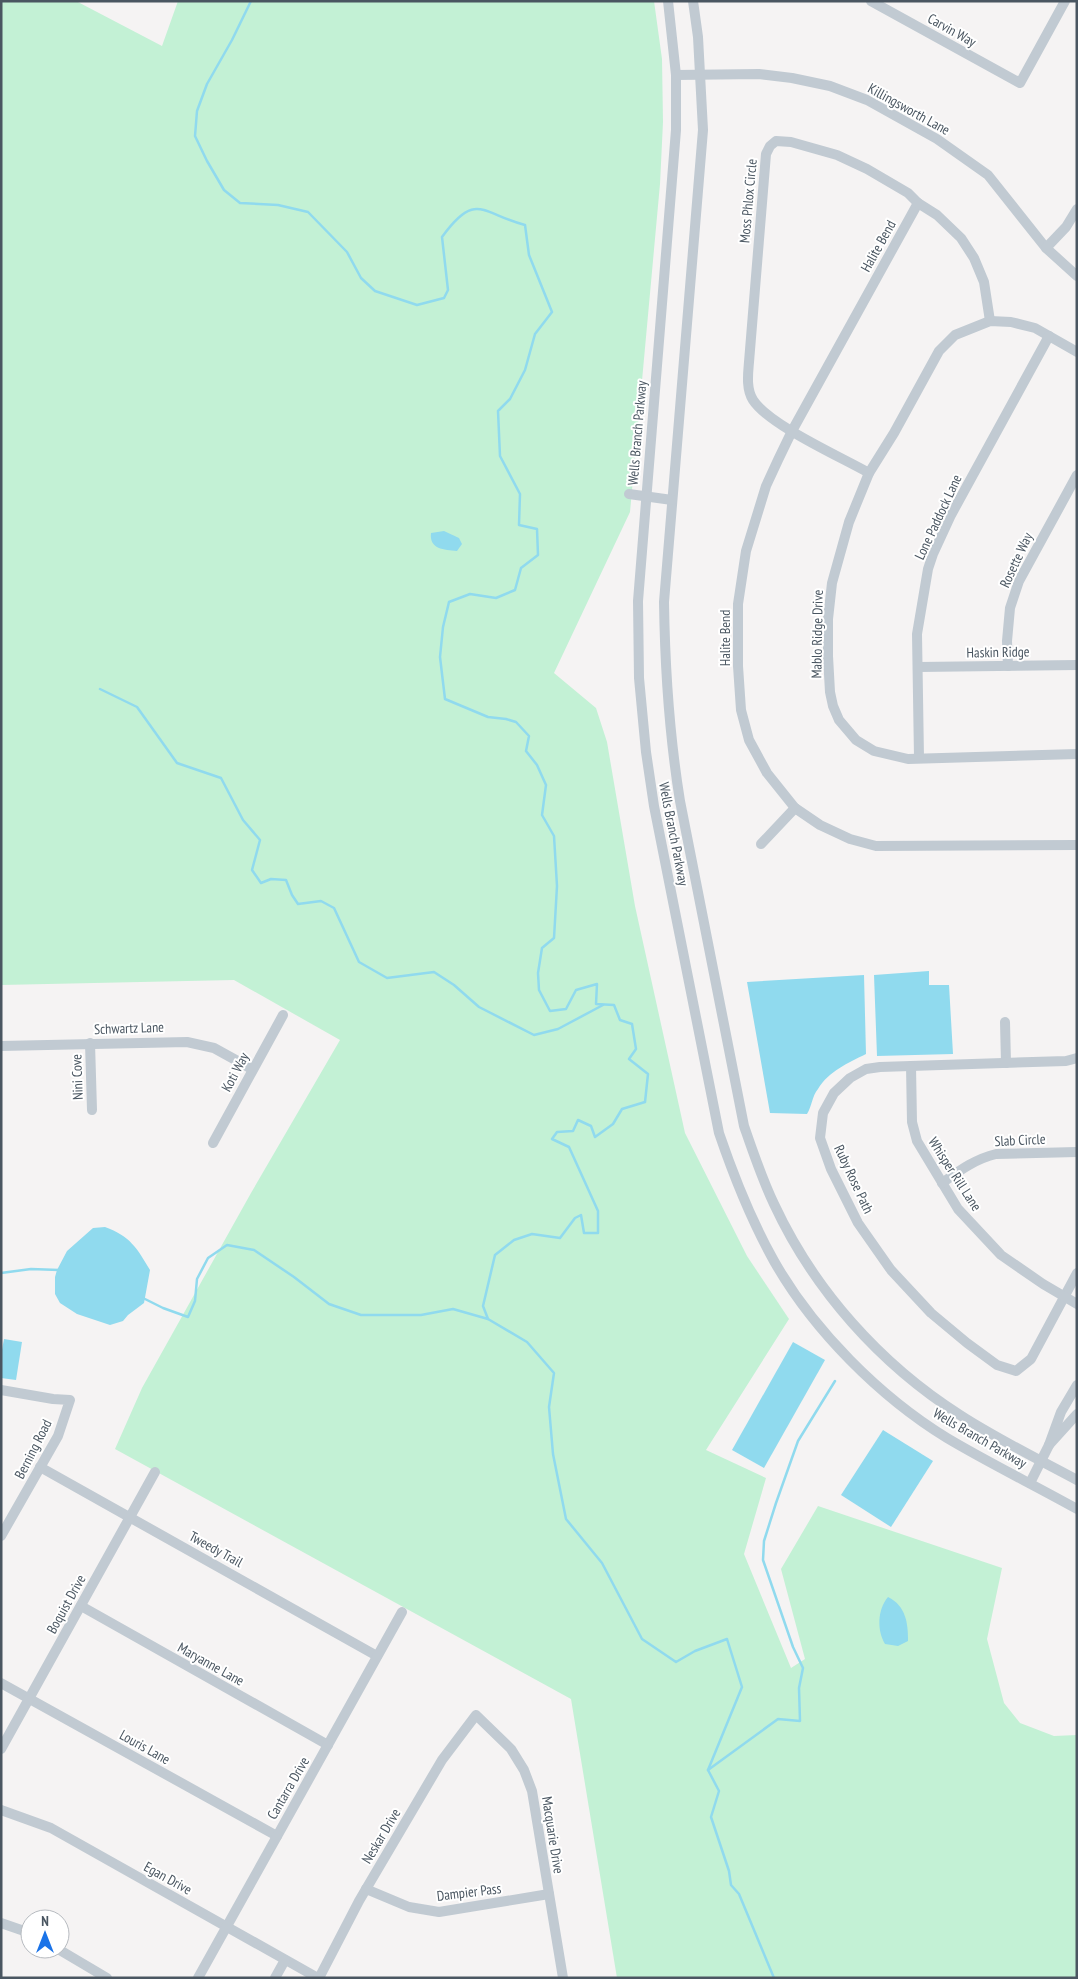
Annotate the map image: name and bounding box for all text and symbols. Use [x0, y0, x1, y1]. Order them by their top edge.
street label: Carvin Way [925, 9, 980, 51]
street label: Killingsworth Lane [865, 79, 953, 139]
street label: Moss Phlox Circle [735, 158, 761, 244]
street label: Halite Bend [856, 217, 900, 275]
street label: Wells Branch Parkway [623, 379, 651, 486]
street label: Lone Paddock Lane [910, 471, 966, 563]
street label: Rosette Way [995, 529, 1037, 590]
street label: Mablo Ridge Drive [807, 589, 827, 679]
street label: Halite Bend [716, 610, 734, 666]
street label: Haskin Ridge [966, 642, 1030, 662]
street label: Wells Branch Parkway [655, 781, 693, 888]
street label: Schwartz Lane [94, 1018, 164, 1038]
street label: Koti Way [217, 1049, 253, 1095]
street label: Nini Cove [67, 1054, 87, 1100]
street label: Slab Circle [994, 1130, 1046, 1150]
street label: Whisper Rill Lane [924, 1134, 986, 1214]
street label: Ruby Rose Path [830, 1142, 878, 1216]
street label: Wells Branch Parkway [930, 1404, 1031, 1472]
street label: Berning Road [10, 1416, 56, 1482]
street label: Tweedy Trail [186, 1527, 247, 1571]
street label: Boquist Drive [42, 1571, 90, 1637]
street label: Maryanne Lane [175, 1638, 248, 1690]
street label: Louris Lane [117, 1726, 174, 1768]
street label: Cantarra Drive [263, 1753, 313, 1822]
street label: Macquarie Drive [538, 1795, 568, 1875]
street label: Neskar Drive [357, 1805, 405, 1867]
street label: Egan Drive [141, 1857, 195, 1899]
street label: Dampier Pass [436, 1879, 503, 1905]
north arrow [20, 1909, 70, 1959]
text: N [41, 1912, 49, 1930]

